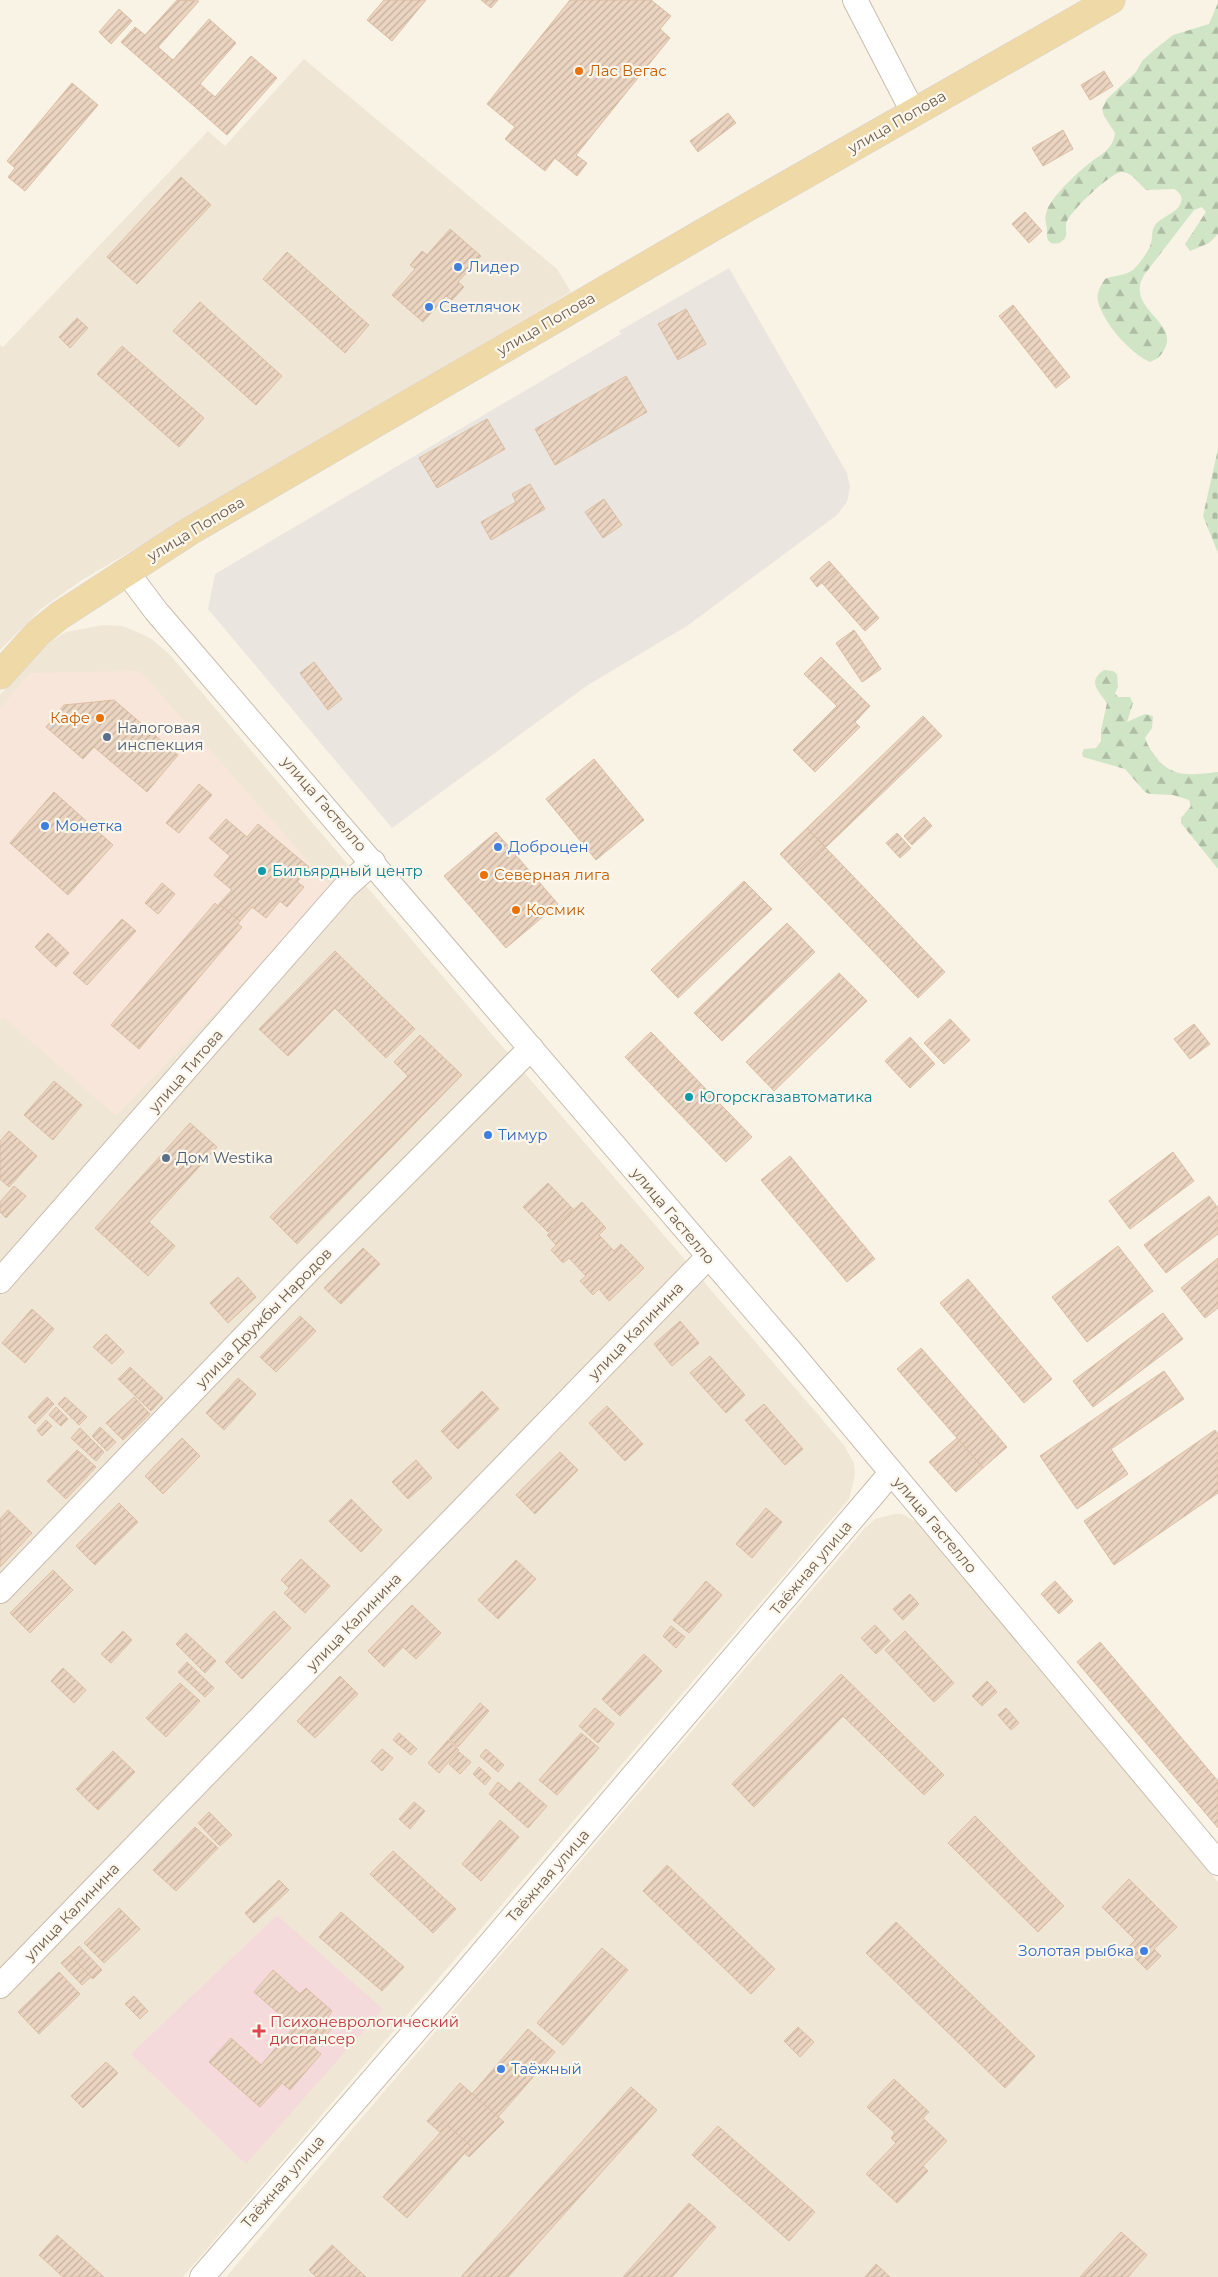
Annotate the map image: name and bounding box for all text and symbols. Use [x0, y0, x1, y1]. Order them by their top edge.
place label: Лас Вегас [589, 61, 667, 80]
marker: Лас Вегас [573, 65, 585, 77]
street label: улица Попова [843, 86, 949, 158]
place label: Лидер [468, 257, 519, 276]
marker: Лидер [452, 261, 464, 273]
street label: улица Попова [492, 288, 598, 360]
place label: Светлячок [439, 297, 521, 316]
marker: Светлячок [423, 301, 435, 313]
street label: улица Попова [143, 492, 248, 566]
place label: Кафе [50, 708, 90, 727]
marker: Кафе [94, 712, 106, 724]
place label: Налоговая инспекция [117, 718, 204, 754]
marker: Налоговая инспекция [101, 731, 113, 743]
street label: улица Гастелло [277, 751, 371, 855]
place label: Монетка [55, 816, 122, 835]
marker: Монетка [39, 820, 51, 832]
place label: Доброцен [508, 837, 589, 856]
marker: Доброцен [492, 841, 504, 853]
place label: Бильярдный центр [272, 861, 423, 880]
marker: Бильярдный центр [256, 865, 268, 877]
place label: Северная лига [494, 865, 610, 884]
marker: Северная лига [478, 869, 490, 881]
place label: Космик [526, 900, 585, 919]
marker: Космик [510, 904, 522, 916]
street label: улица Титова [144, 1025, 227, 1117]
place label: Югорскгазавтоматика [699, 1087, 872, 1106]
marker: Югорскгазавтоматика [683, 1091, 695, 1103]
place label: Тимур [498, 1125, 547, 1144]
marker: Тимур [482, 1129, 494, 1141]
place label: Дом Westika [176, 1148, 273, 1167]
marker: Дом Westika [160, 1152, 172, 1164]
street label: улица Гастелло [627, 1163, 719, 1268]
street label: улица Дружбы Народов [191, 1243, 336, 1393]
street label: улица Калинина [583, 1278, 687, 1384]
street label: улица Гастелло [889, 1472, 981, 1577]
street label: Таёжная улица [766, 1517, 856, 1619]
street label: улица Калинина [301, 1569, 405, 1675]
street label: Таёжная улица [502, 1825, 593, 1926]
street label: улица Калинина [19, 1859, 123, 1965]
place label: Золотая рыбка [1018, 1941, 1134, 1960]
marker: Золотая рыбка [1138, 1945, 1150, 1957]
place label: Психоневрологический диспансер [270, 2012, 459, 2048]
marker: Психоневрологический диспансер [252, 2024, 266, 2038]
place label: Таёжный [511, 2059, 582, 2078]
marker: Таёжный [495, 2063, 507, 2075]
street label: Таёжная улица [237, 2131, 328, 2232]

